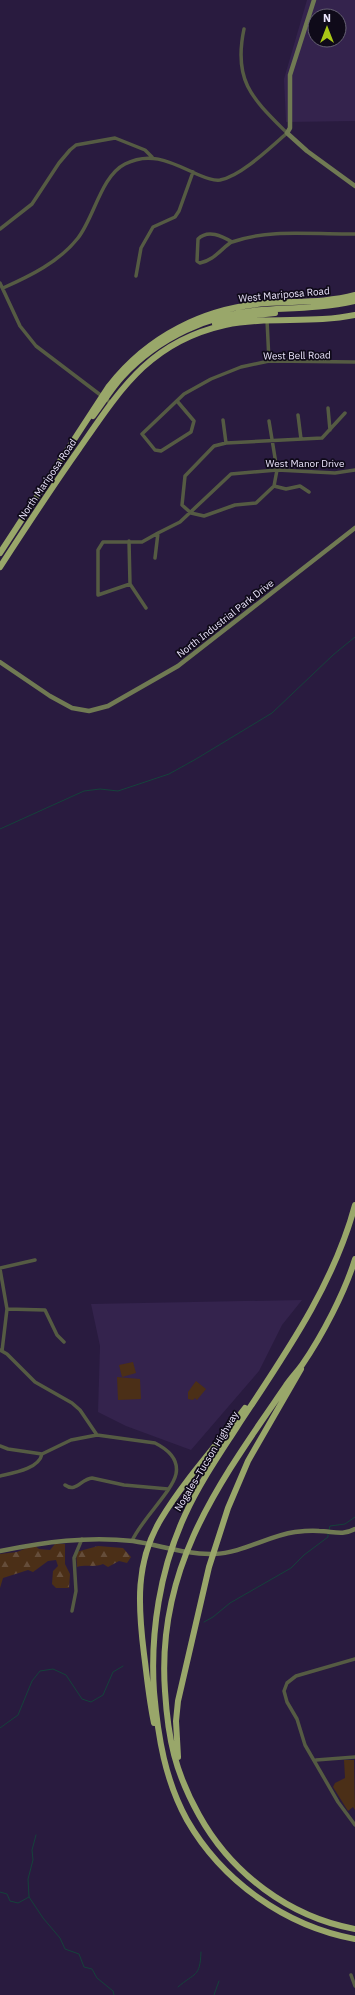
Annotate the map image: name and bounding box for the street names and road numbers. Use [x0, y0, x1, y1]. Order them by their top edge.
street label: West Mariposa Road [238, 284, 330, 305]
street label: West Bell Road [263, 348, 331, 363]
street label: North Mariposa Road [16, 436, 79, 522]
street label: West Manor Drive [266, 457, 345, 470]
street label: North Industrial Park Drive [174, 576, 277, 660]
street label: Nogales–Tucson Highway [171, 1409, 241, 1514]

